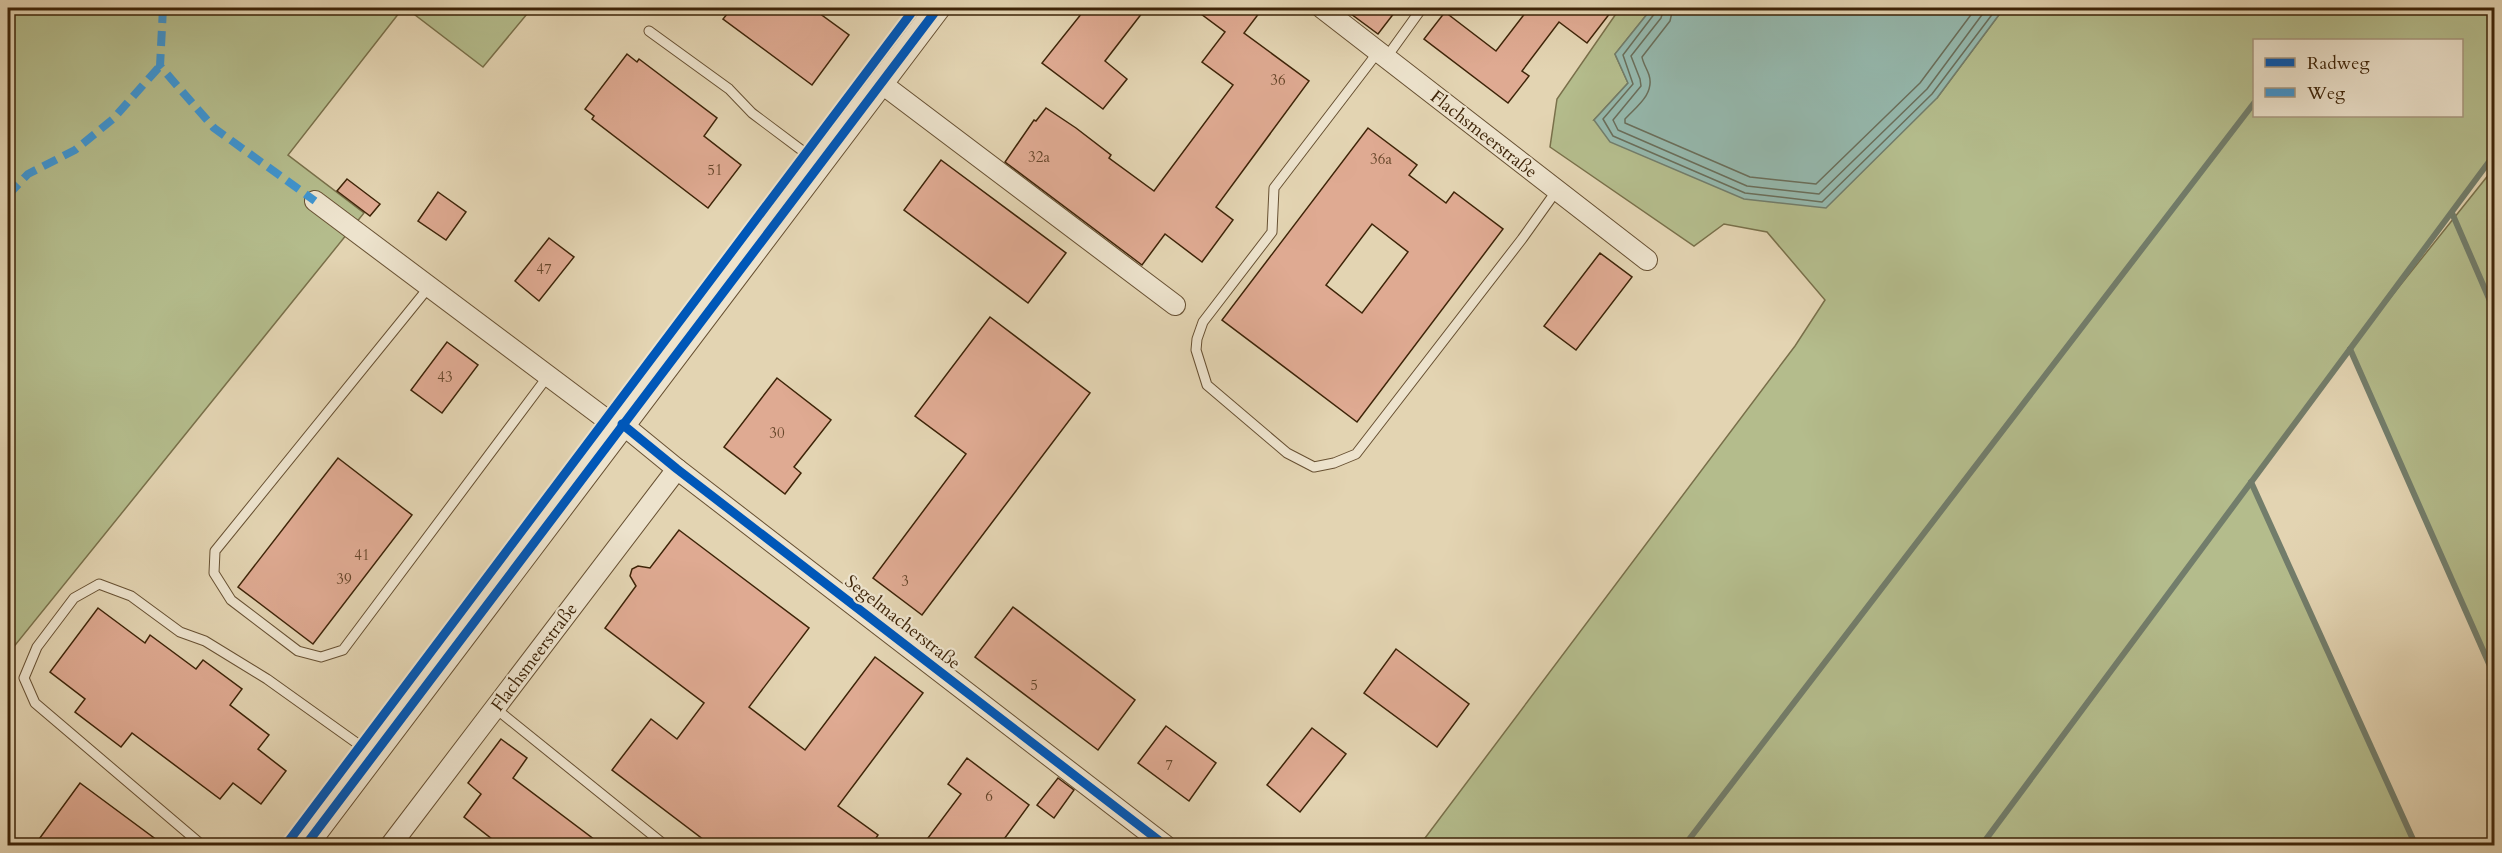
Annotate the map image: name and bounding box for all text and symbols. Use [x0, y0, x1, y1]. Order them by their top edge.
legend [2253, 39, 2463, 117]
text: Radweg [2307, 51, 2370, 76]
house number: 36 [1270, 70, 1286, 90]
text: Weg [2306, 81, 2346, 106]
street label: Flachsmeerstraße [1425, 85, 1543, 184]
house number: 32a [1028, 147, 1050, 167]
house number: 36a [1370, 149, 1392, 169]
house number: 51 [707, 160, 723, 180]
house number: 47 [536, 259, 552, 279]
house number: 43 [437, 367, 453, 387]
house number: 30 [769, 423, 785, 443]
house number: 41 [354, 545, 370, 565]
house number: 39 [336, 569, 352, 589]
street label: Segelmacherstraße [840, 569, 966, 676]
house number: 3 [901, 571, 909, 591]
street label: Flachsmeerstraße [485, 598, 583, 717]
house number: 5 [1030, 675, 1038, 695]
house number: 7 [1165, 755, 1173, 775]
house number: 6 [985, 786, 993, 806]

